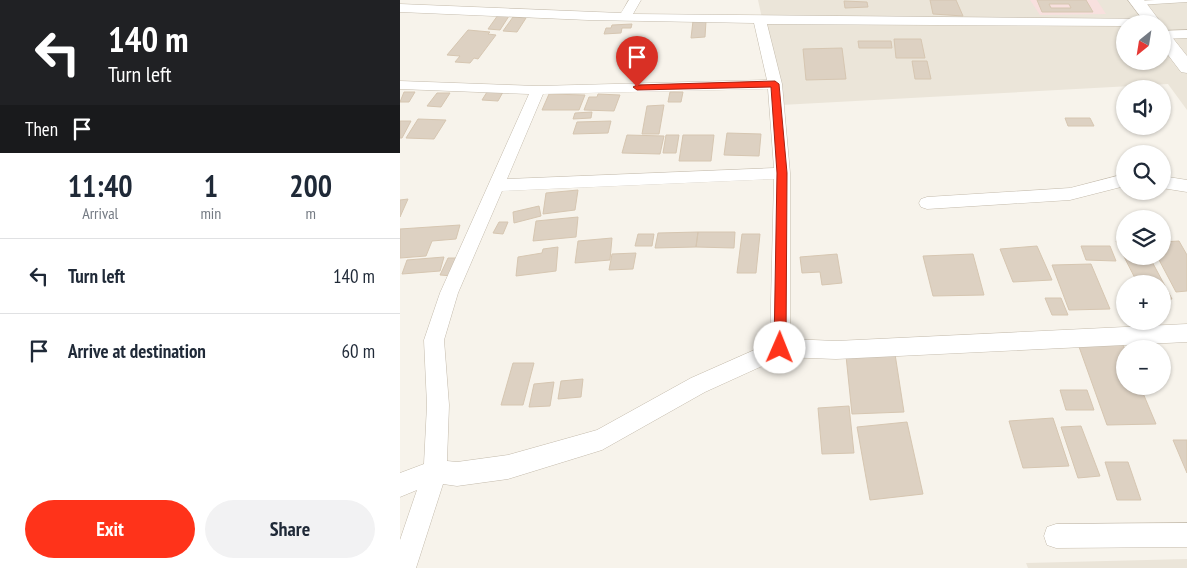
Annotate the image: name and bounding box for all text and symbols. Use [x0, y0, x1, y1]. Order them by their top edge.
north arrow [1116, 15, 1171, 70]
map controls [1116, 15, 1171, 395]
text: 140 m [108, 16, 189, 62]
icon: left [25, 20, 90, 85]
pin [616, 36, 658, 87]
icon: arrive [623, 43, 651, 71]
text: Turn left [108, 60, 172, 88]
button: sound [1116, 80, 1171, 135]
icon: arrive [68, 115, 96, 143]
text: Then [25, 117, 58, 141]
button: search [1116, 145, 1171, 200]
text: 11:40 [68, 166, 133, 205]
text: 1 [204, 166, 218, 205]
text: 200 [289, 166, 332, 205]
text: Arrival [82, 203, 118, 223]
text: min [200, 203, 221, 223]
text: m [305, 203, 316, 223]
button: layers [1116, 210, 1171, 265]
icon: left [25, 262, 53, 290]
text: Turn left [68, 264, 125, 288]
text: 140 m [333, 264, 375, 288]
button: + [1116, 275, 1171, 330]
position arrow [753, 321, 805, 373]
icon: arrive [25, 337, 53, 365]
text: Arrive at destination [68, 339, 206, 363]
text: 60 m [342, 339, 375, 363]
button: − [1116, 340, 1171, 395]
button: Exit [25, 500, 195, 558]
button: Share [205, 500, 375, 558]

